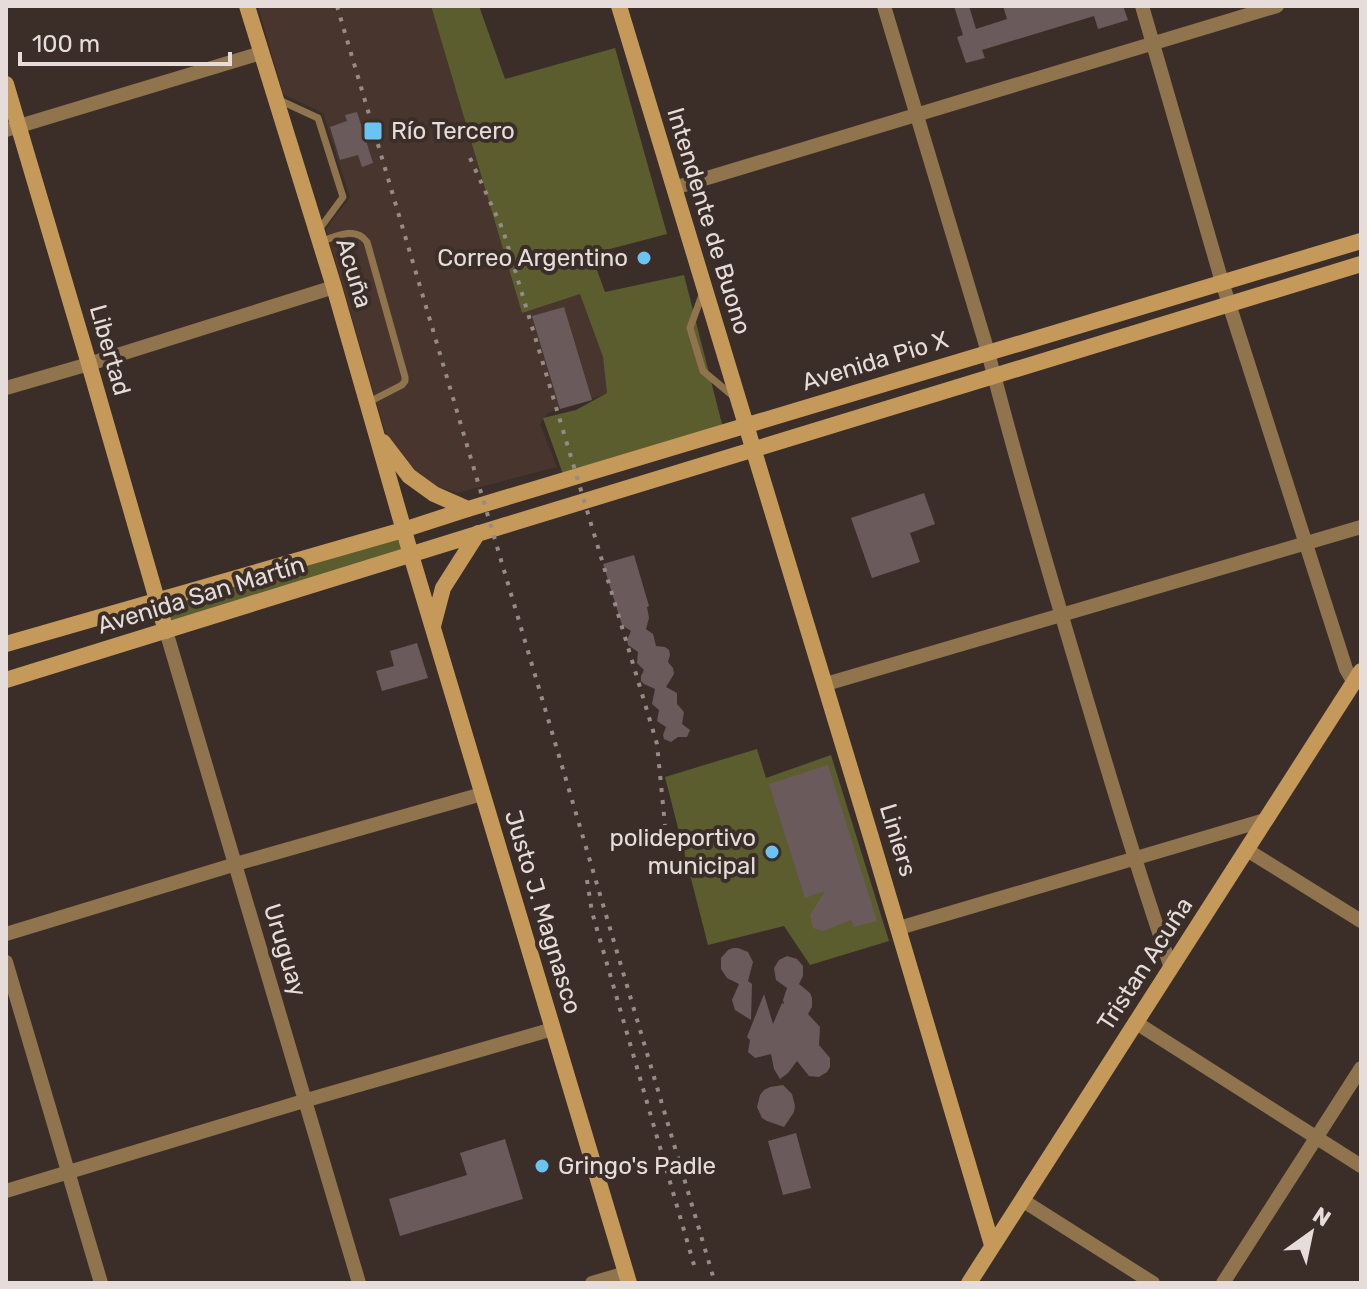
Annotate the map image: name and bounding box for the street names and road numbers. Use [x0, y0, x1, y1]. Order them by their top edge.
street label: Intendente de Buono [661, 104, 757, 338]
street label: Acuña [330, 235, 378, 311]
street label: Libertad [84, 301, 136, 399]
street label: Avenida Pio X [798, 325, 952, 397]
street label: Avenida San Martín [94, 550, 308, 640]
street label: Liniers [874, 800, 922, 880]
street label: Justo J. Magnasco [499, 807, 587, 1017]
street label: Tristan Acuña [1092, 892, 1198, 1036]
street label: Uruguay [258, 900, 312, 1000]

